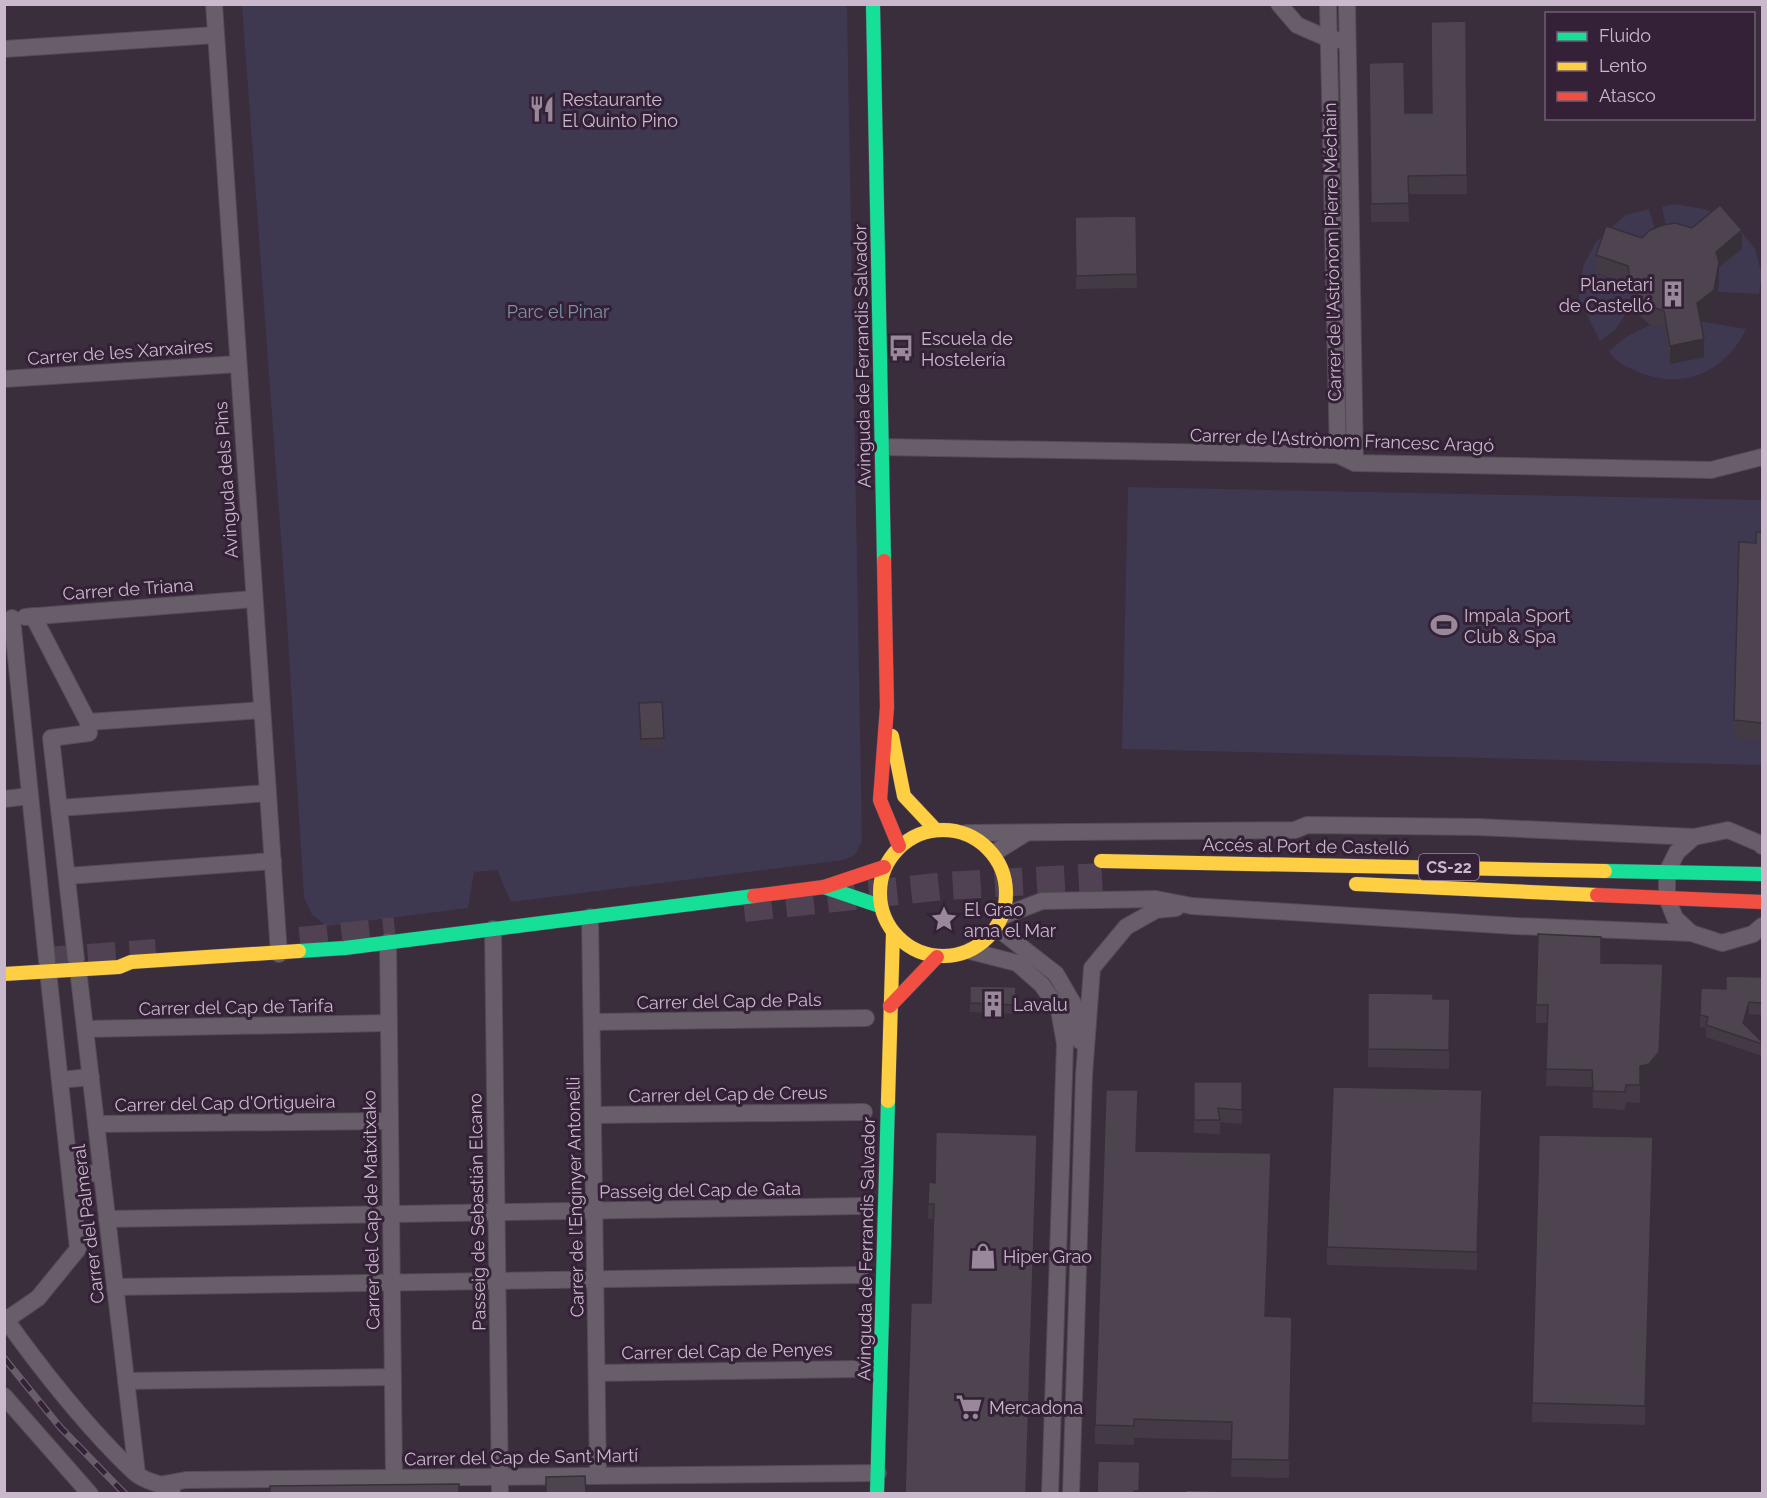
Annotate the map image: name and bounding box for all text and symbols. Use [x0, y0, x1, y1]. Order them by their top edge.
legend [1545, 12, 1755, 120]
text: Fluido [1599, 25, 1651, 46]
text: Lento [1599, 55, 1647, 76]
text: Atasco [1599, 85, 1656, 106]
place label: Restaurante El Quinto Pino [562, 89, 678, 131]
restaurant icon: Restaurante El Quinto Pino [527, 94, 557, 124]
street label: Carrer de l'Astrònom Pierre Méchain [1319, 102, 1345, 402]
street label: Avinguda de Ferrandis Salvador [849, 223, 875, 488]
place label: Planetari de Castelló [1559, 274, 1653, 316]
building icon: Planetari de Castelló [1658, 279, 1688, 309]
park label: Parc el Pinar [507, 301, 610, 322]
place label: Escuela de Hostelería [921, 328, 1013, 370]
bus stop icon: Escuela de Hostelería [886, 333, 916, 363]
street label: Carrer de les Xarxaires [27, 335, 214, 369]
street label: Avinguda dels Pins [210, 401, 242, 559]
street label: Carrer de l'Astrònom Francesc Aragó [1190, 424, 1495, 456]
street label: Carrer de Triana [62, 574, 194, 604]
place label: Impala Sport Club & Spa [1464, 605, 1570, 647]
sports icon: Impala Sport Club & Spa [1429, 610, 1459, 640]
street label: Accés al Port de Castelló [1202, 834, 1410, 858]
road number: CS-22 [1419, 854, 1479, 880]
place label: El Grao ama el Mar [964, 899, 1057, 941]
place icon: El Grao ama el Mar [929, 904, 959, 934]
street label: Carrer del Cap de Pals [636, 989, 822, 1013]
building icon: Lavalu [978, 989, 1008, 1019]
place label: Lavalu [1013, 994, 1068, 1015]
street label: Carrer del Cap de Tarifa [138, 995, 334, 1019]
street label: Carrer de l'Enginyer Antonelli [562, 1077, 588, 1317]
street label: Carrer del Cap de Creus [628, 1082, 828, 1106]
street label: Carrer del Cap de Matxitxako [358, 1090, 384, 1330]
street label: Carrer del Cap d'Ortigueira [114, 1091, 336, 1115]
street label: Passeig de Sebastián Elcano [464, 1093, 490, 1331]
street label: Avinguda de Ferrandis Salvador [853, 1116, 879, 1381]
street label: Carrer del Palmeral [68, 1143, 108, 1305]
street label: Passeig del Cap de Gata [599, 1178, 801, 1202]
shop icon: Hiper Grao [968, 1241, 998, 1271]
place label: Hiper Grao [1003, 1246, 1092, 1267]
street label: Carrer del Cap de Penyes [621, 1339, 833, 1363]
supermarket icon: Mercadona [954, 1392, 984, 1422]
place label: Mercadona [989, 1397, 1083, 1418]
street label: Carrer del Cap de Sant Martí [404, 1444, 638, 1470]

